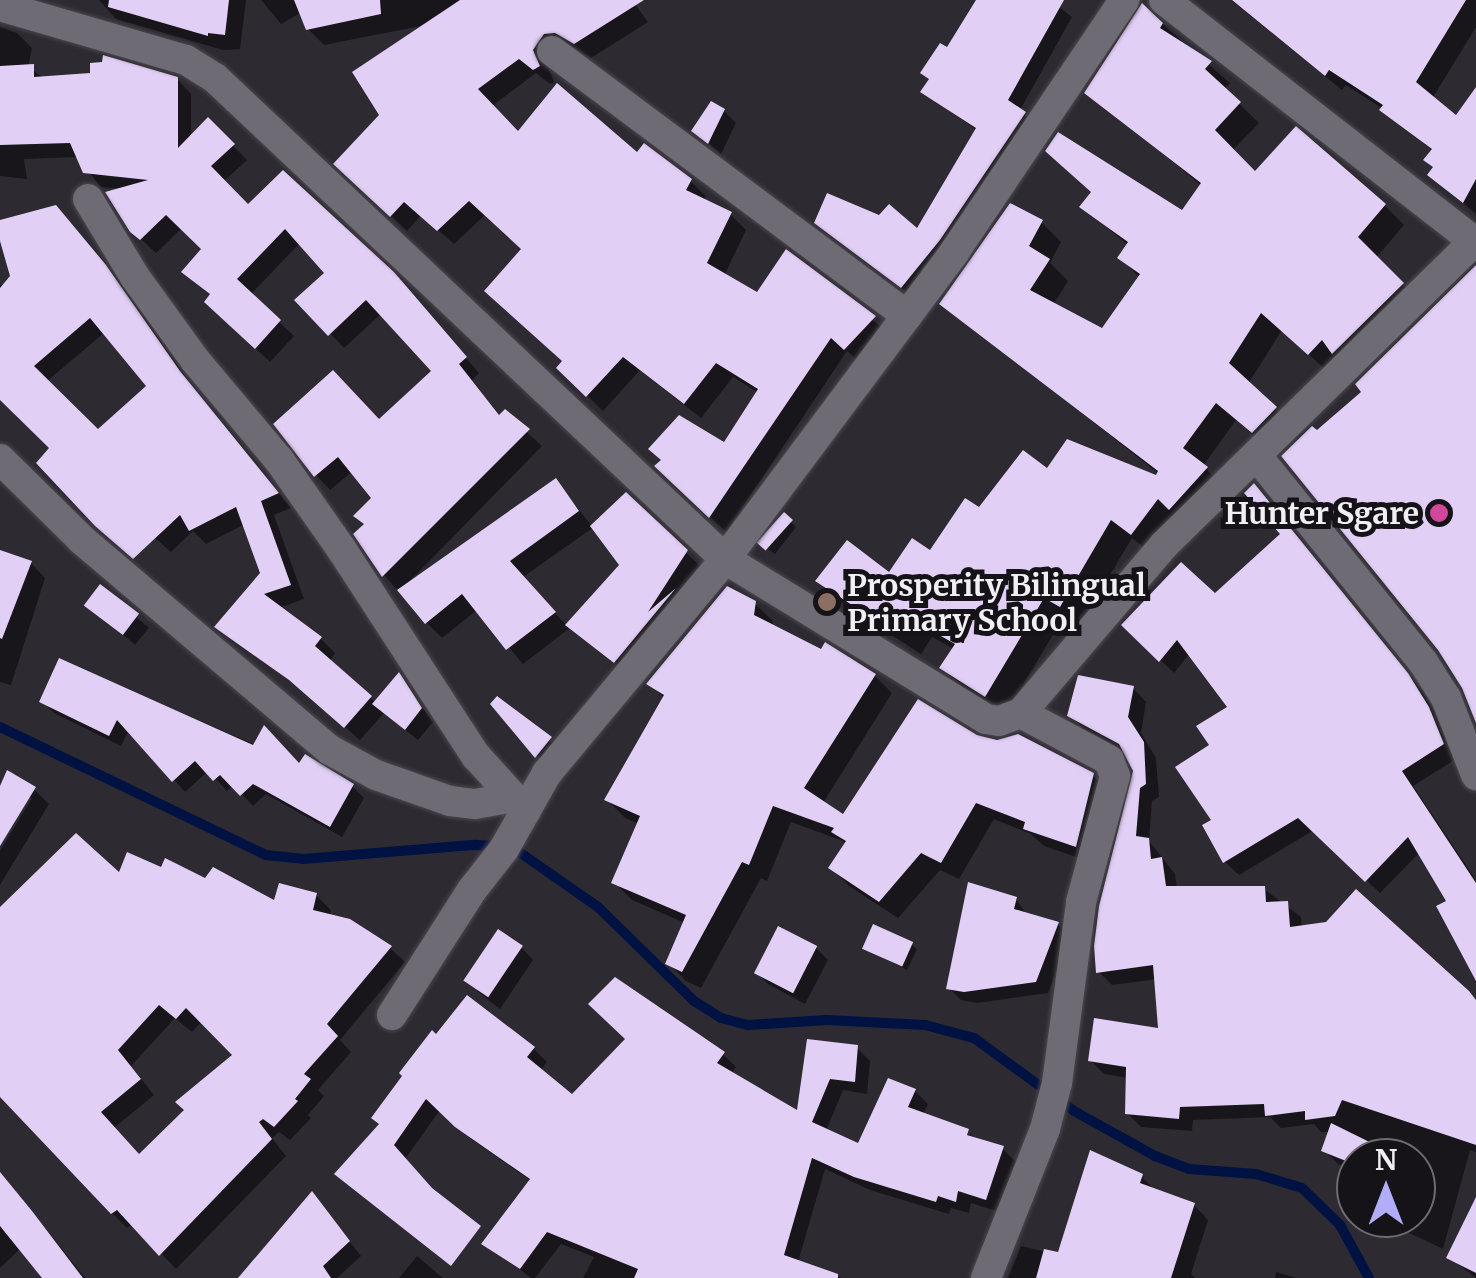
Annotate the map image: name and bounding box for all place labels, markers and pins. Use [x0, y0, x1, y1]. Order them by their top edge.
place label: Hunter Sgare [1224, 495, 1419, 531]
marker: Hunter Sgare [1428, 502, 1450, 524]
place label: Prosperity Bilingual Primary School [847, 567, 1146, 638]
marker: Prosperity Bilingual Primary School [816, 591, 838, 613]

